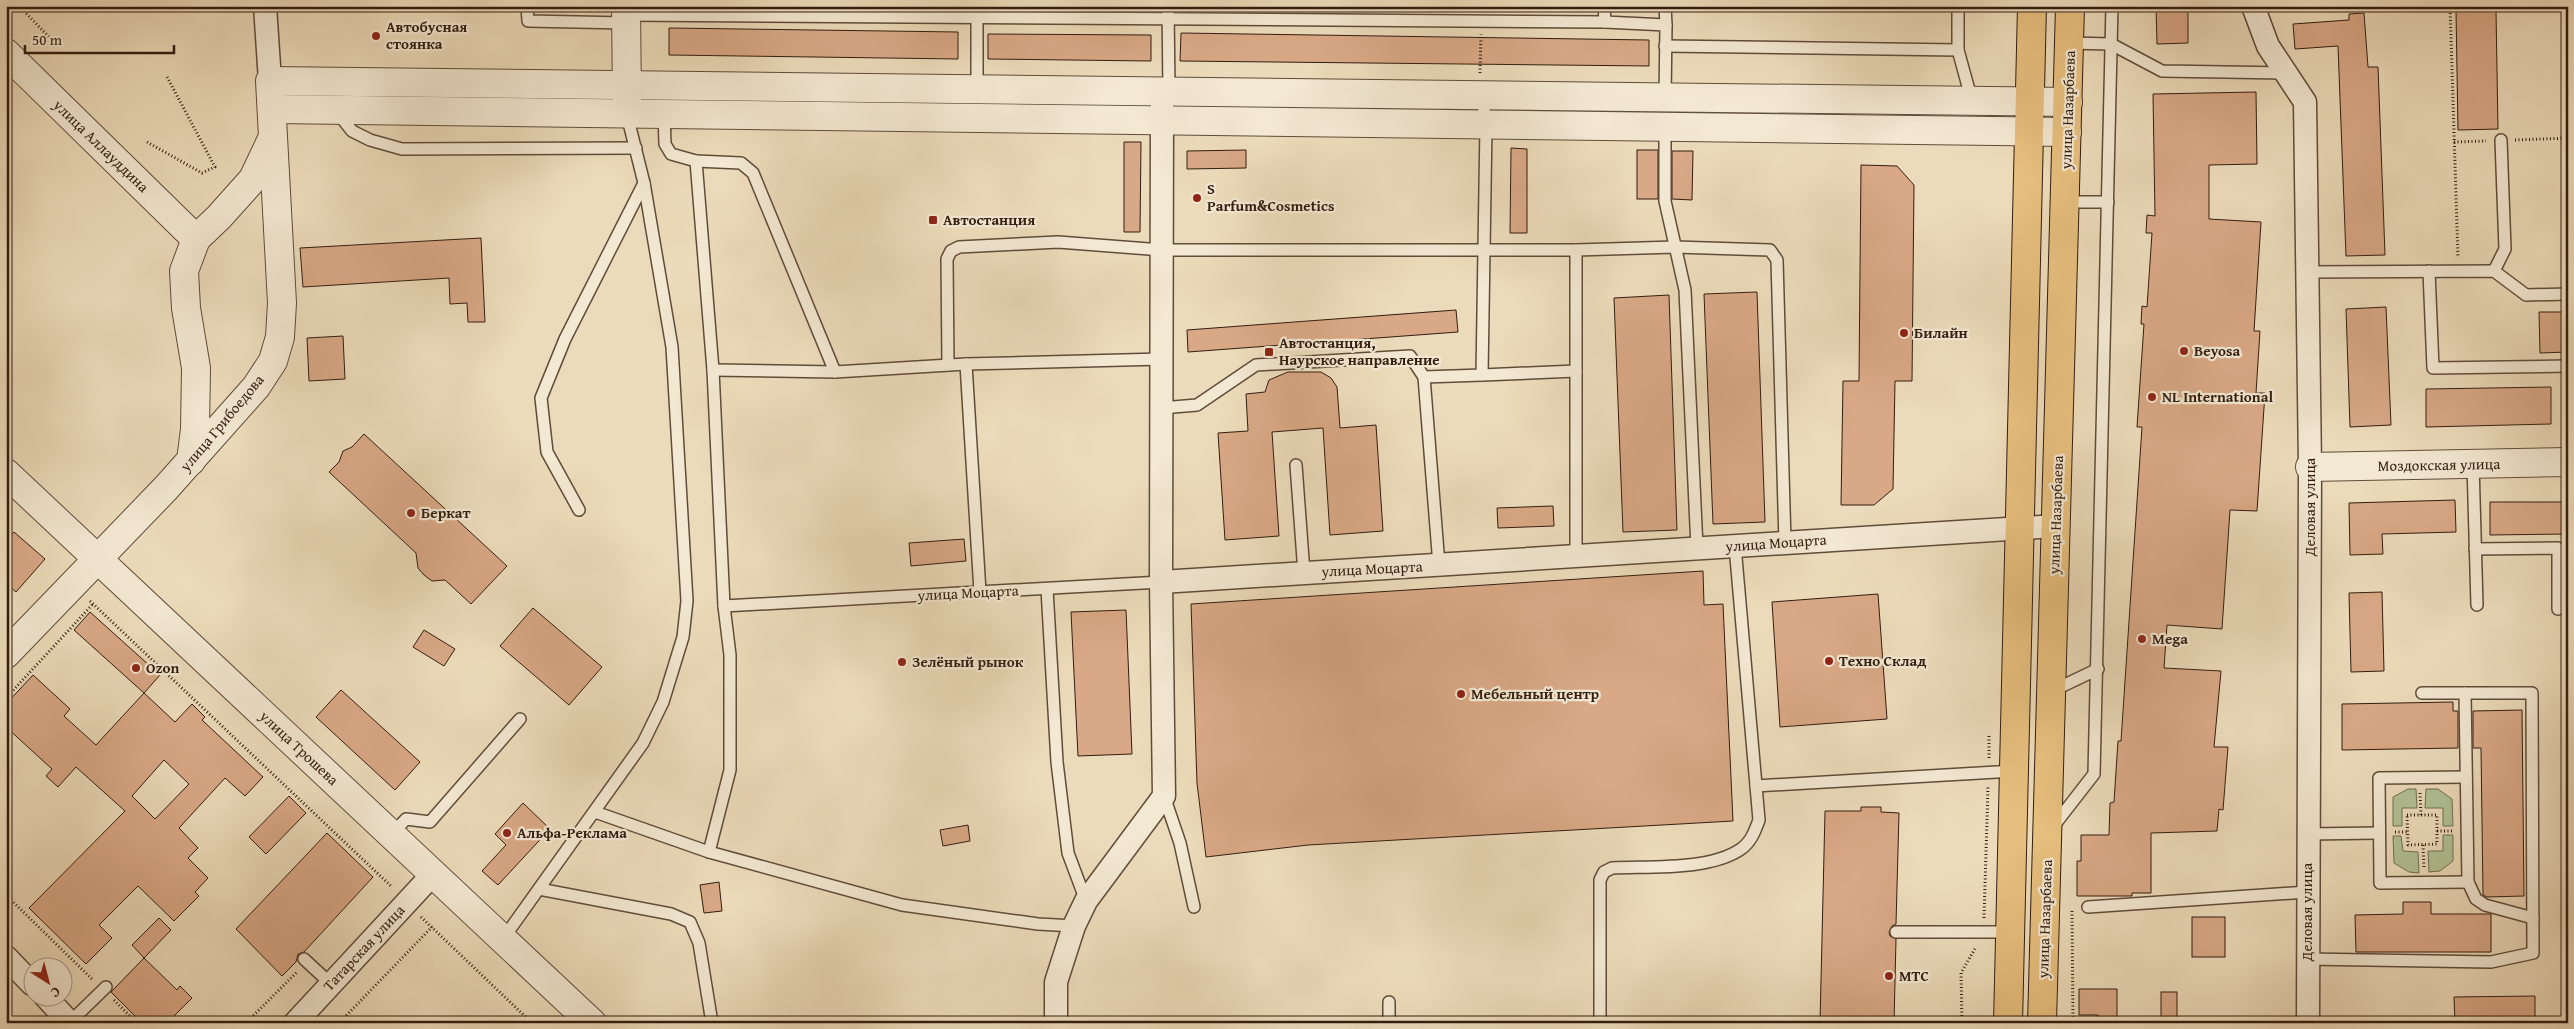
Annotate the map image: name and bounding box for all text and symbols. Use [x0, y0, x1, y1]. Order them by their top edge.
place label: Автобусная стоянка [386, 16, 467, 54]
scale bar [25, 22, 174, 54]
text: 50 m [32, 29, 63, 50]
marker: Автобусная стоянка [370, 30, 382, 42]
street label: улица Назарбаева [2055, 49, 2080, 171]
street label: улица Аллауддина [48, 94, 154, 197]
place label: S Parfum&Cosmetics [1207, 178, 1334, 216]
marker: S Parfum&Cosmetics [1191, 192, 1203, 204]
place label: Автостанция [943, 209, 1035, 230]
marker: Автостанция [927, 214, 939, 226]
place label: Билайн [1914, 322, 1968, 343]
marker: Билайн [1898, 327, 1910, 339]
place label: Автостанция, Наурское направление [1279, 332, 1440, 370]
place label: Beyosa [2194, 340, 2240, 361]
marker: Beyosa [2178, 345, 2190, 357]
marker: Автостанция, Наурское направление [1263, 346, 1275, 358]
street label: улица Грибоедова [174, 369, 269, 476]
place label: NL International [2162, 386, 2273, 407]
marker: NL International [2146, 391, 2158, 403]
street label: Моздокская улица [2377, 453, 2501, 476]
street label: улица Назарбаева [2043, 454, 2068, 576]
street label: Деловая улица [2299, 457, 2320, 557]
place label: Беркат [421, 502, 471, 523]
marker: Беркат [405, 507, 417, 519]
street label: улица Моцарта [1724, 528, 1828, 557]
street label: улица Моцарта [1320, 555, 1424, 582]
street label: улица Моцарта [916, 579, 1020, 606]
place label: Mega [2152, 628, 2188, 649]
marker: Mega [2136, 633, 2148, 645]
place label: Техно Склад [1839, 650, 1926, 671]
place label: Зелёный рынок [912, 651, 1024, 672]
marker: Техно Склад [1823, 655, 1835, 667]
marker: Зелёный рынок [896, 656, 908, 668]
place label: Ozon [146, 657, 180, 678]
marker: Ozon [130, 662, 142, 674]
place label: Мебельный центр [1471, 683, 1600, 704]
marker: Мебельный центр [1455, 688, 1467, 700]
street label: улица Трошева [255, 705, 344, 790]
place label: Альфа-Реклама [517, 822, 627, 843]
marker: Альфа-Реклама [501, 827, 513, 839]
street label: улица Назарбаева [2032, 858, 2057, 980]
street label: Деловая улица [2296, 862, 2317, 962]
street label: Татарская улица [318, 899, 410, 995]
north arrow [22, 956, 72, 1006]
place label: МТС [1899, 965, 1929, 986]
marker: МТС [1883, 970, 1895, 982]
text: С [46, 982, 65, 1003]

